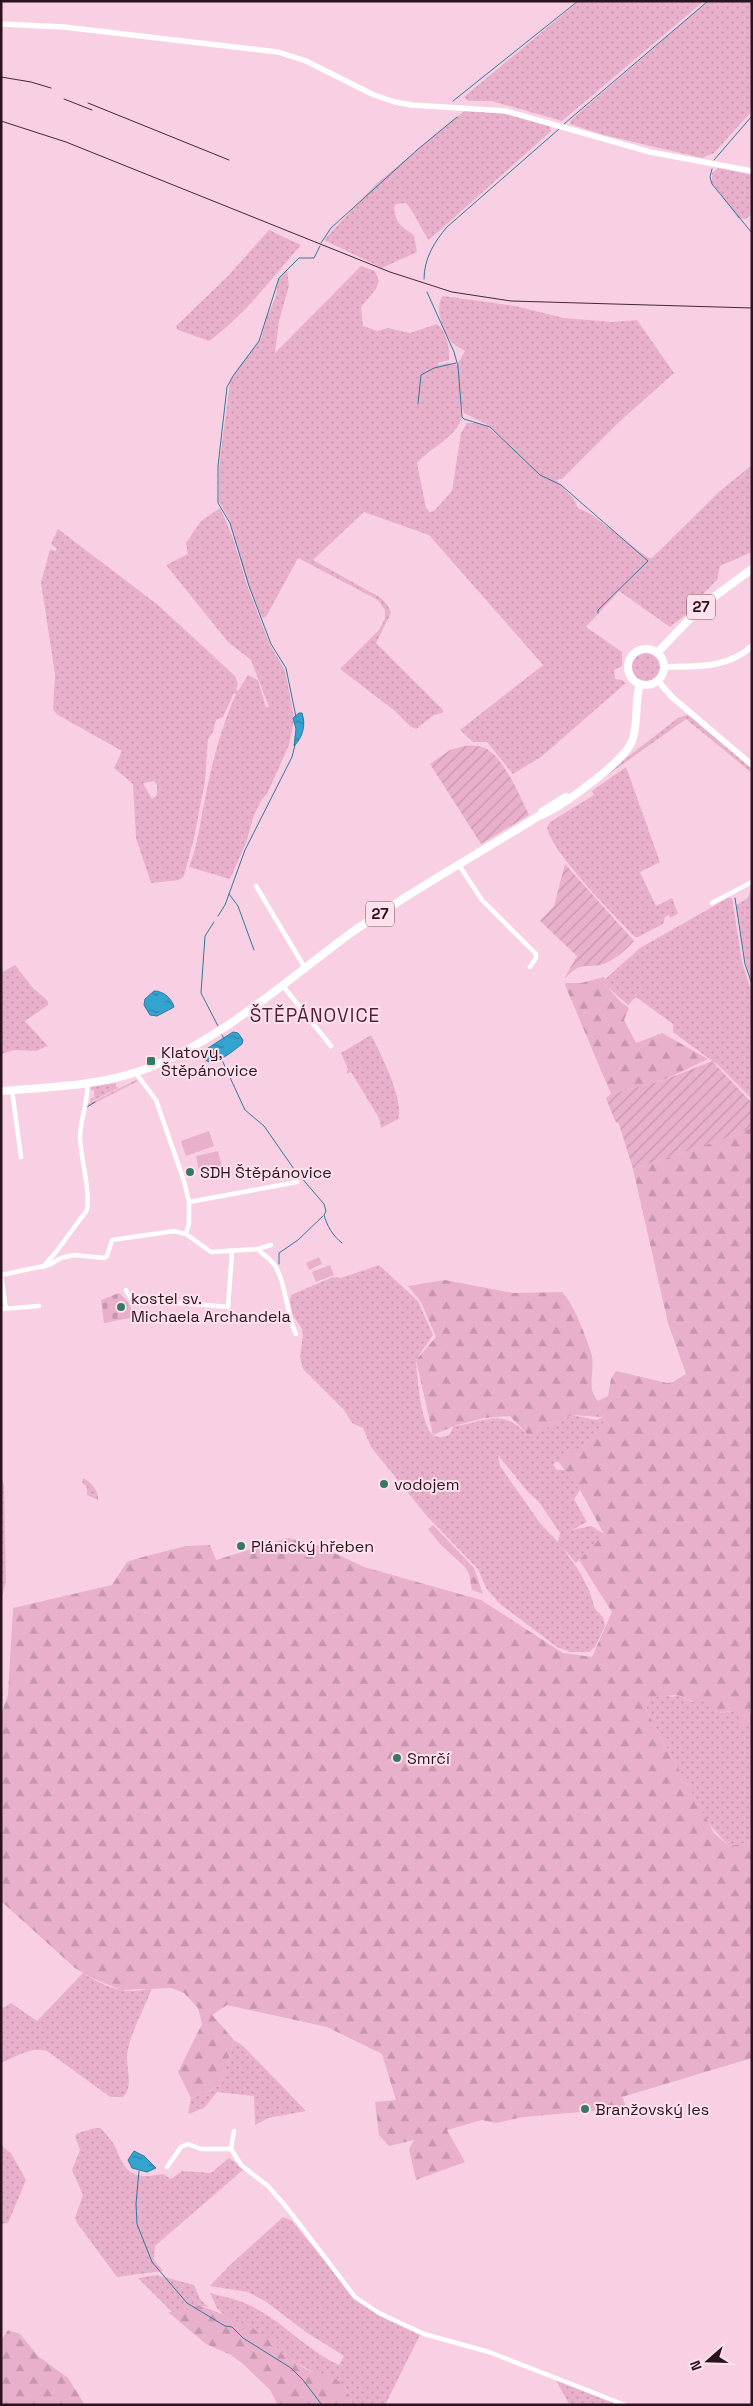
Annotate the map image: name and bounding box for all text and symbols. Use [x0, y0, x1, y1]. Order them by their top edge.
road number: 27 [687, 594, 715, 620]
road number: 27 [366, 902, 394, 926]
district label: ŠTĚPÁNOVICE [250, 1003, 380, 1028]
place label: Klatovy, Štěpánovice [161, 1042, 258, 1081]
marker: Klatovy, Štěpánovice [145, 1055, 157, 1067]
place label: SDH Štěpánovice [200, 1162, 332, 1183]
marker: SDH Štěpánovice [184, 1166, 196, 1178]
place label: kostel sv. Michaela Archandela [131, 1288, 291, 1327]
marker: kostel sv. Michaela Archandela [115, 1301, 127, 1313]
place label: vodojem [394, 1474, 460, 1495]
marker: vodojem [378, 1478, 390, 1490]
place label: Plánický hřeben [251, 1536, 374, 1557]
marker: Plánický hřeben [235, 1540, 247, 1552]
place label: Smrčí [407, 1748, 450, 1769]
marker: Smrčí [391, 1752, 403, 1764]
place label: Branžovský les [595, 2099, 709, 2120]
marker: Branžovský les [579, 2103, 591, 2115]
north arrow [683, 2336, 733, 2386]
text: N [686, 2358, 706, 2373]

